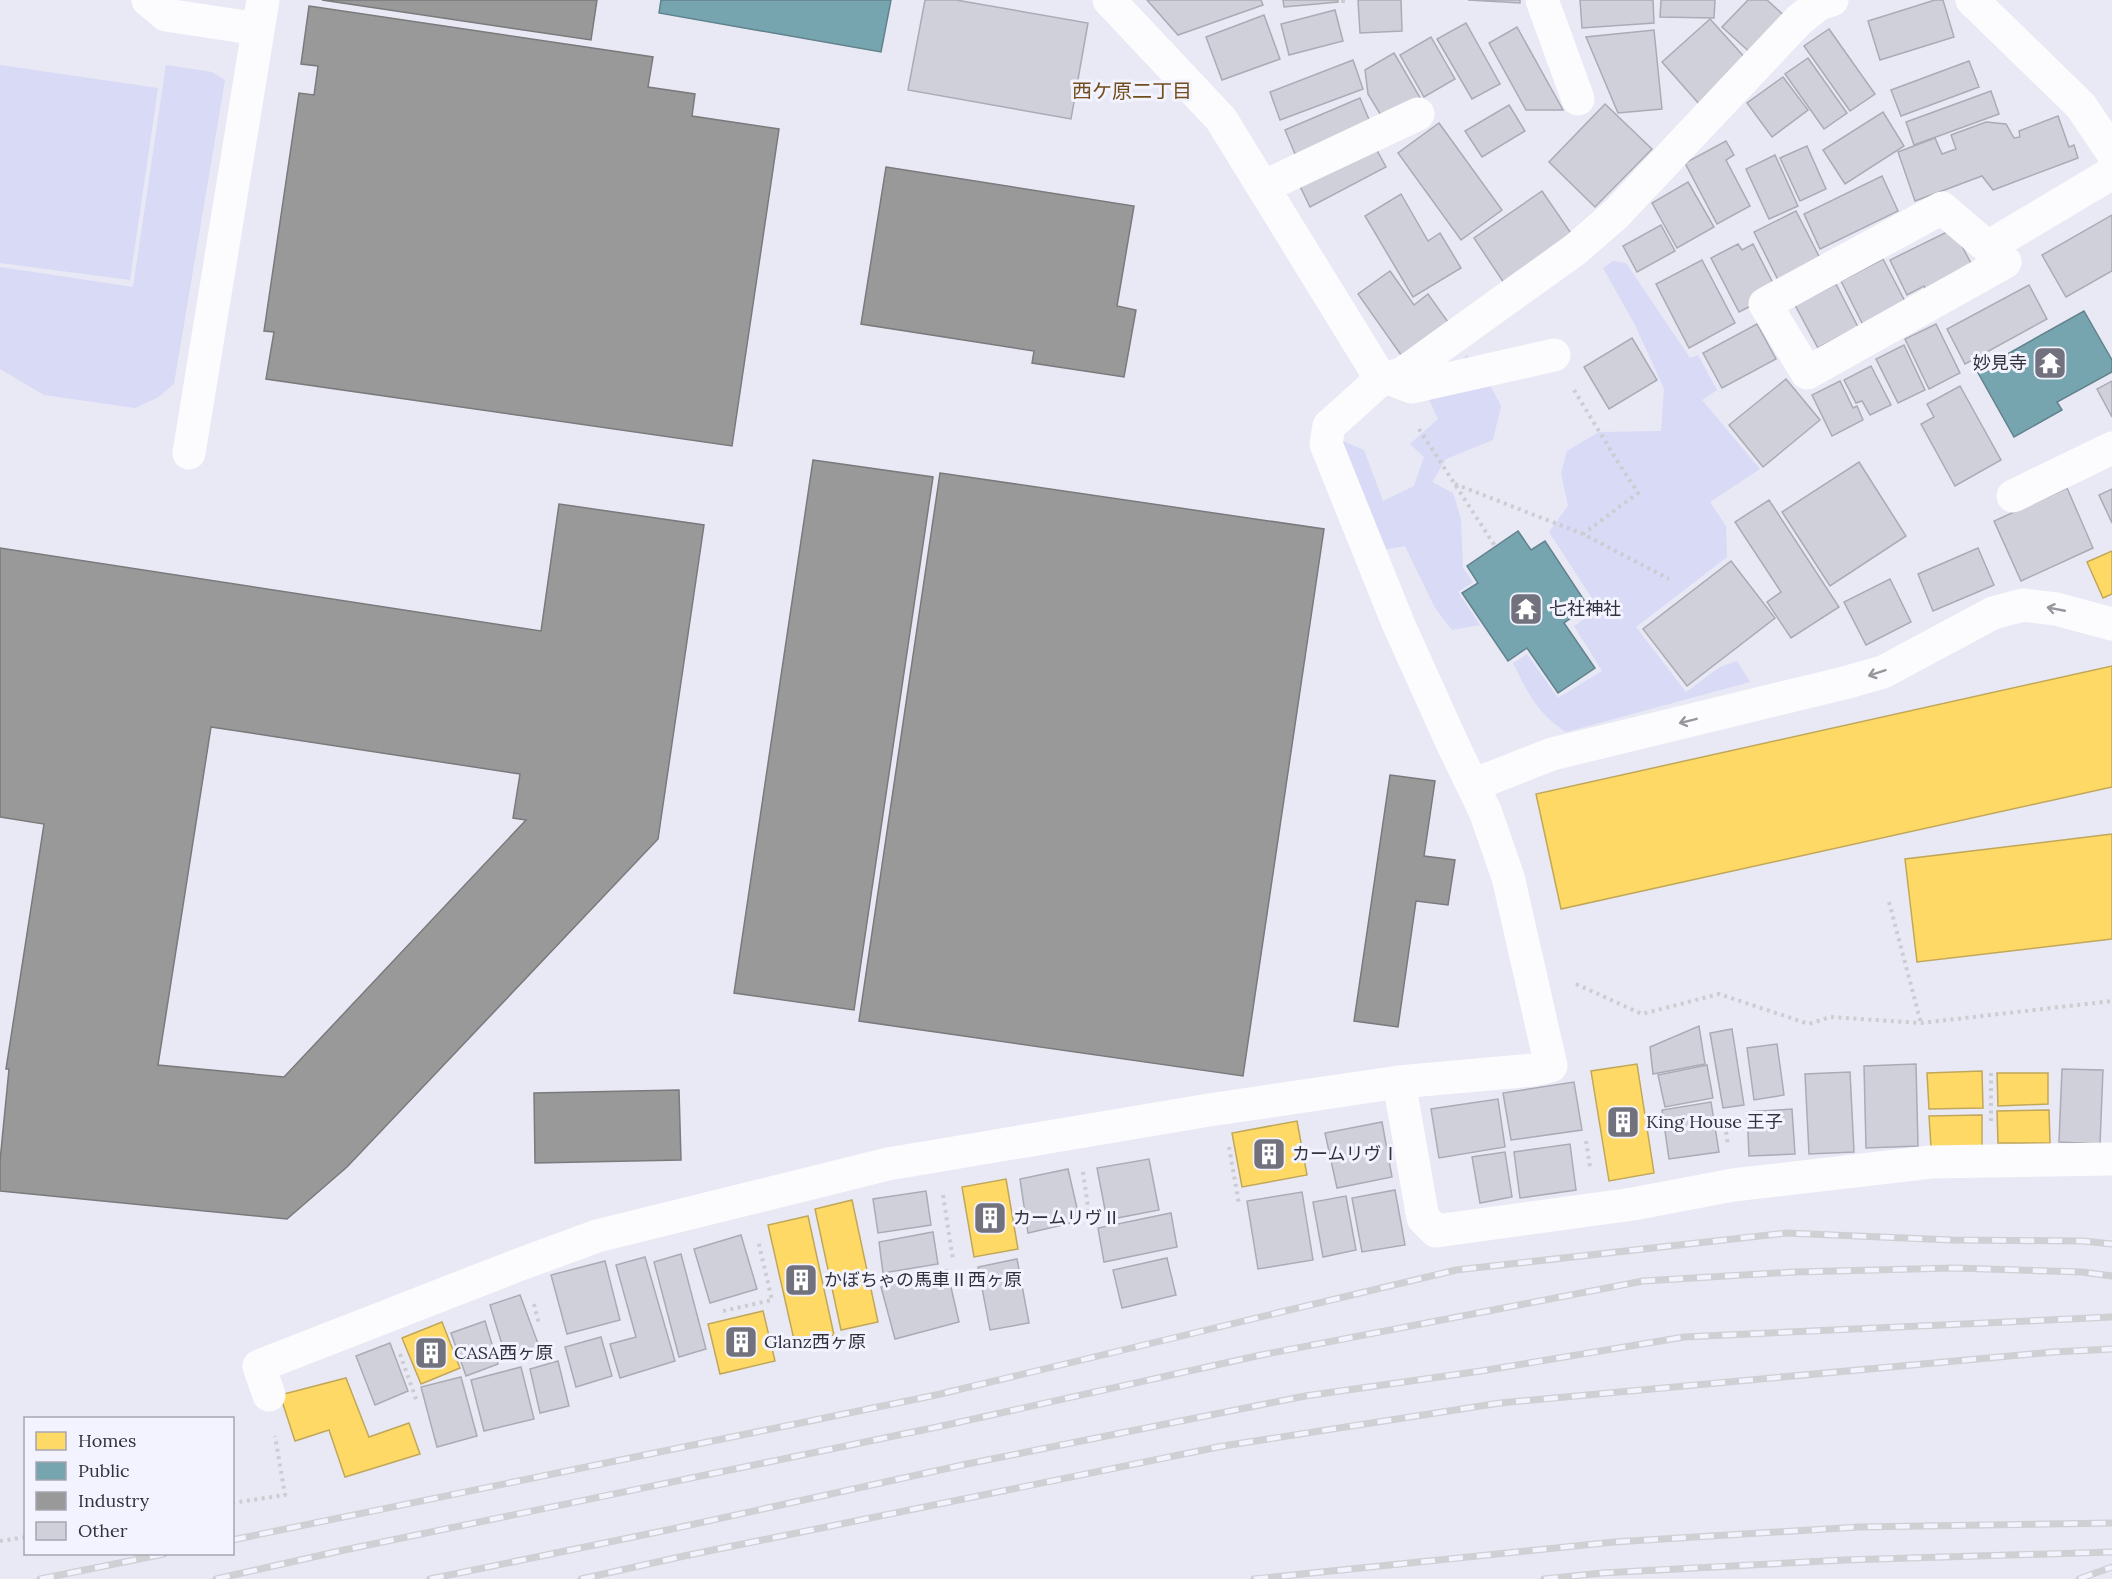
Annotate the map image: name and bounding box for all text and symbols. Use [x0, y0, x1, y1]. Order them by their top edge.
district label: 西ケ原二丁目 [1072, 78, 1192, 103]
temple icon: 妙見寺 [2032, 345, 2068, 381]
place label: 妙見寺 [1973, 351, 2027, 374]
temple icon: 七社神社 [1508, 591, 1544, 627]
place label: 七社神社 [1549, 597, 1621, 620]
one-way arrow [2046, 603, 2066, 614]
one-way arrow [1868, 669, 1887, 680]
one-way arrow [1679, 716, 1698, 728]
building icon: King House 王子 [1605, 1104, 1641, 1140]
place label: King House 王子 [1646, 1110, 1783, 1133]
building icon: カームリヴⅠ [1251, 1136, 1287, 1172]
place label: カームリヴⅠ [1292, 1142, 1399, 1165]
building icon: カームリヴⅡ [972, 1200, 1008, 1236]
place label: カームリヴⅡ [1013, 1206, 1120, 1229]
building icon: かぼちゃの馬車Ⅱ西ヶ原 [783, 1262, 819, 1298]
place label: かぼちゃの馬車Ⅱ西ヶ原 [824, 1268, 1022, 1291]
building icon: Glanz西ヶ原 [723, 1324, 759, 1360]
place label: Glanz西ヶ原 [764, 1330, 866, 1353]
building icon: CASA西ヶ原 [413, 1335, 449, 1371]
place label: CASA西ヶ原 [454, 1341, 553, 1364]
legend [24, 1417, 234, 1555]
text: Homes [78, 1429, 136, 1452]
text: Public [78, 1459, 130, 1482]
text: Industry [78, 1489, 150, 1512]
text: Other [78, 1519, 128, 1542]

